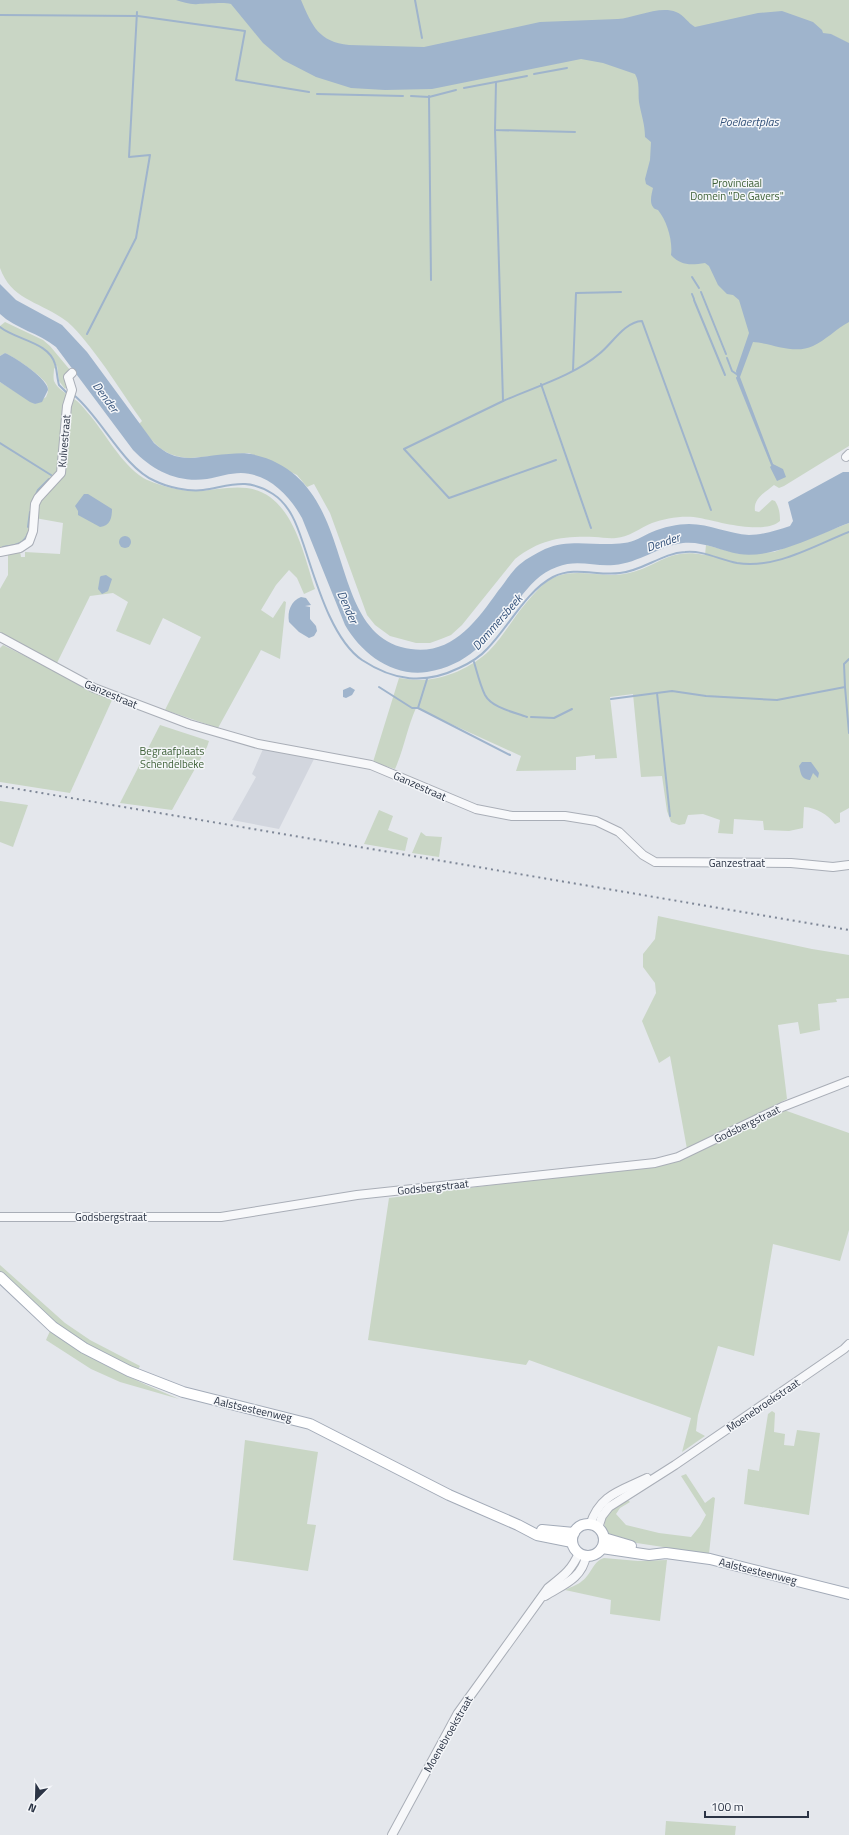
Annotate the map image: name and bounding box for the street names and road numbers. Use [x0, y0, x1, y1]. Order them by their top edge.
street label: Kulvestraat [54, 414, 74, 468]
street label: Ganzestraat [82, 676, 140, 712]
street label: Ganzestraat [391, 767, 449, 805]
street label: Ganzestraat [709, 855, 765, 871]
street label: Godsbergstraat [711, 1101, 783, 1147]
street label: Godsbergstraat [396, 1175, 470, 1199]
street label: Godsbergstraat [75, 1209, 147, 1225]
street label: Moenebroekstraat [723, 1374, 803, 1436]
street label: Aalstsesteenweg [212, 1392, 294, 1426]
street label: Aalstsesteenweg [717, 1554, 799, 1588]
street label: Moenebroekstraat [420, 1693, 476, 1775]

